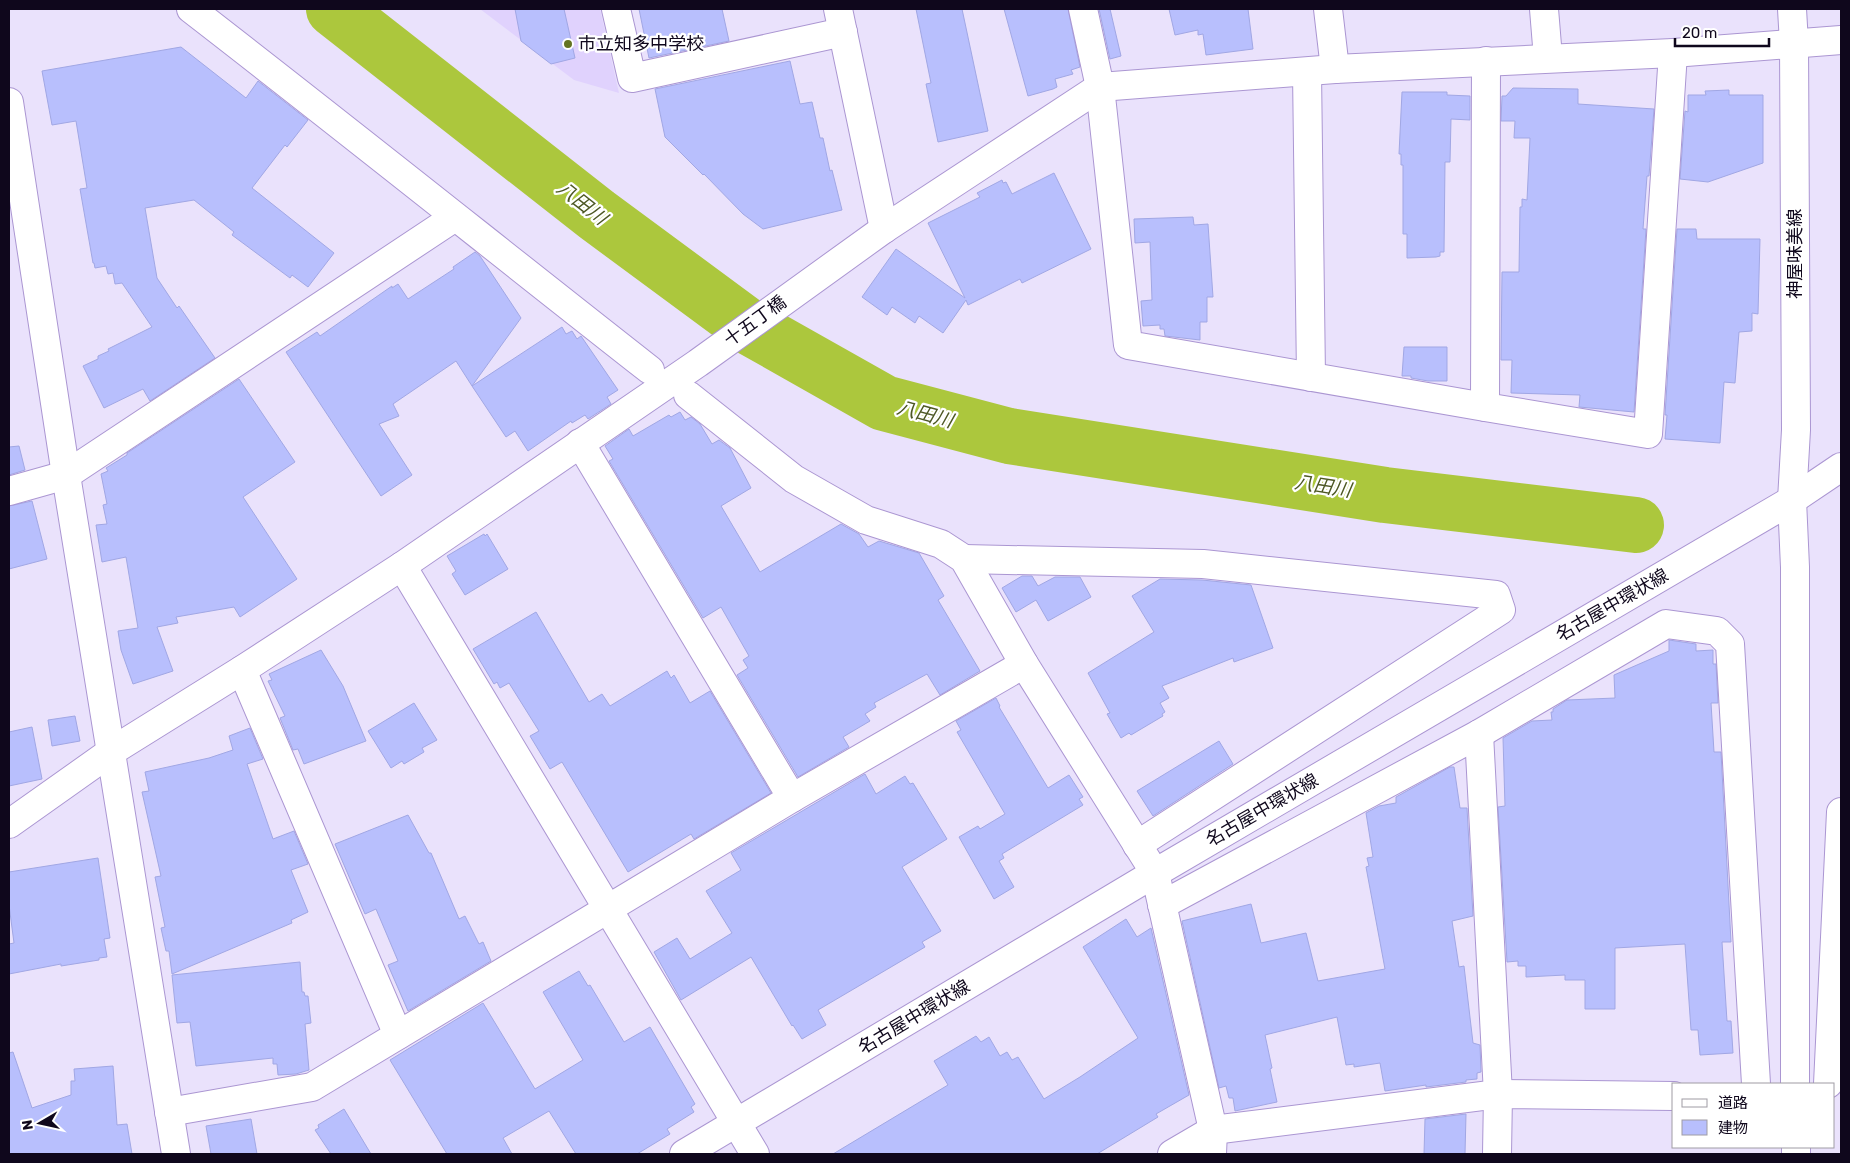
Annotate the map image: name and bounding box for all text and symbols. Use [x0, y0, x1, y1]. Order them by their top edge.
scale bar [1675, 15, 1769, 47]
text: 20 m [1682, 24, 1717, 42]
place label: 市立知多中学校 [578, 33, 704, 55]
marker: 市立知多中学校 [562, 38, 574, 50]
water label: 八田川 [552, 176, 613, 231]
street label: 神屋味美線 [1784, 209, 1806, 299]
street label: 十五丁橋 [719, 291, 791, 351]
water label: 八田川 [894, 396, 957, 433]
water label: 八田川 [1293, 470, 1355, 502]
street label: 名古屋中環状線 [1552, 564, 1672, 646]
street label: 名古屋中環状線 [1202, 769, 1322, 851]
street label: 名古屋中環状線 [854, 975, 974, 1059]
legend [1672, 1083, 1835, 1148]
text: 道路 [1718, 1094, 1748, 1112]
north arrow [15, 1098, 65, 1148]
text: N [18, 1119, 37, 1131]
text: 建物 [1718, 1119, 1748, 1137]

